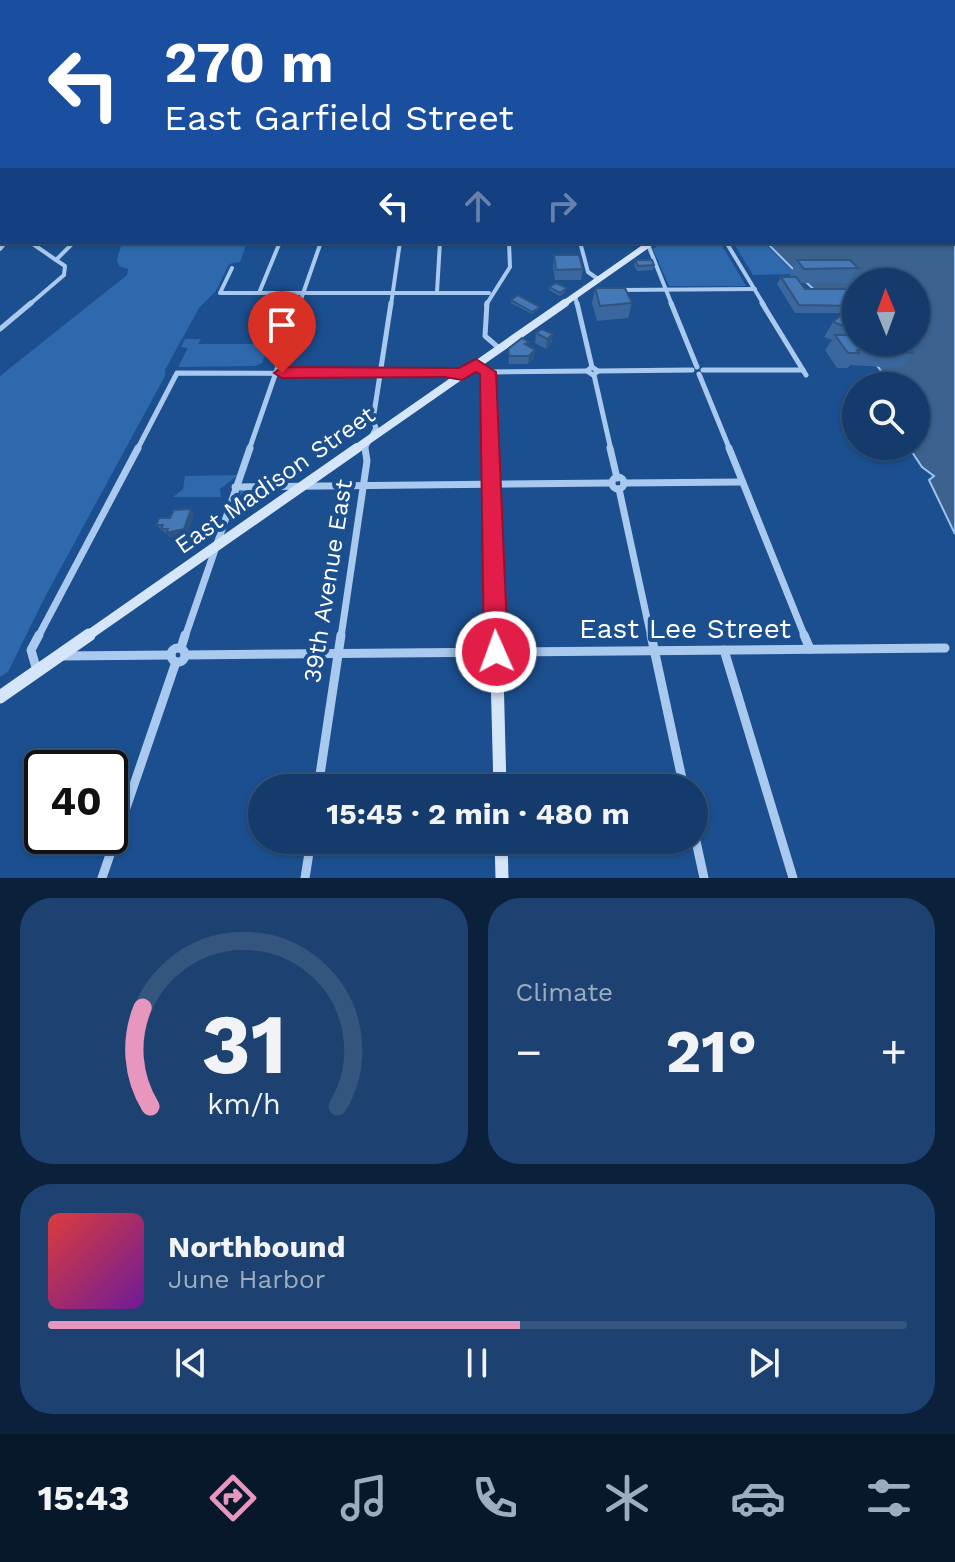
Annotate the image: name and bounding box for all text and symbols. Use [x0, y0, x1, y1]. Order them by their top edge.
text: 270 m [164, 30, 334, 96]
icon: left [32, 32, 136, 136]
text: East Garfield Street [164, 97, 514, 139]
icon: left [372, 184, 416, 228]
icon: ahead [456, 184, 500, 228]
icon: right [540, 184, 584, 228]
north arrow [842, 268, 930, 356]
map controls [842, 268, 930, 460]
pin [248, 291, 316, 373]
icon: arrive [260, 303, 304, 347]
button: search [842, 372, 930, 460]
street label: East Madison Street [170, 400, 380, 560]
street label: 39th Avenue East [298, 477, 358, 685]
position arrow [454, 610, 538, 694]
street label: East Lee Street [579, 612, 791, 645]
speed limit sign: 40 [24, 750, 128, 854]
text: 15:45 · 2 min · 480 m [326, 796, 630, 831]
text: Climate [516, 977, 613, 1007]
text: 31 [201, 996, 286, 1093]
text: 21° [666, 1016, 757, 1087]
text: − [516, 1026, 542, 1078]
text: + [880, 1026, 907, 1078]
text: km/h [207, 1087, 281, 1121]
text: Northbound [168, 1229, 345, 1264]
text: June Harbor [168, 1264, 325, 1294]
icon: previous [169, 1341, 213, 1385]
icon: pause [455, 1341, 499, 1385]
icon: next [742, 1341, 786, 1385]
icon: directions [205, 1470, 261, 1526]
icon: music [336, 1470, 392, 1526]
icon: phone [467, 1470, 523, 1526]
icon: climate [599, 1470, 655, 1526]
icon: car [730, 1470, 786, 1526]
icon: filters [861, 1470, 917, 1526]
text: 15:43 [38, 1477, 130, 1519]

